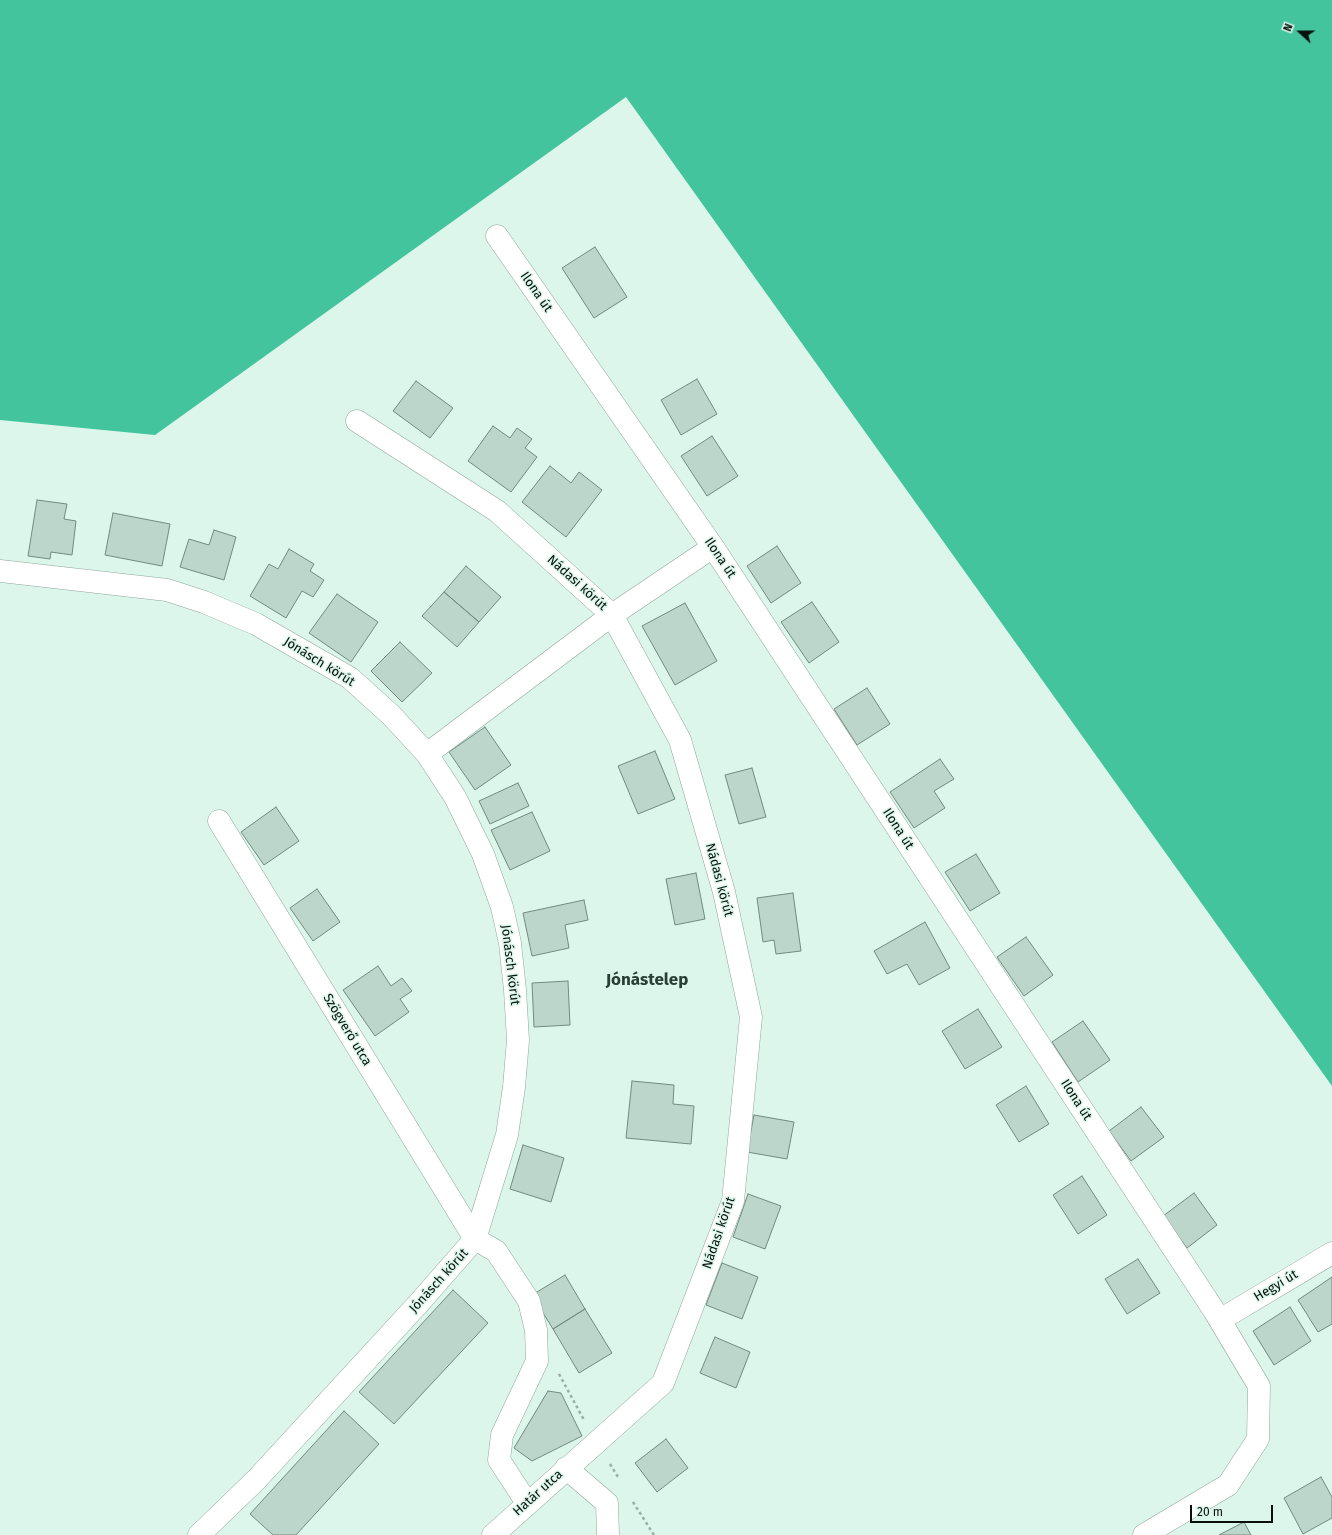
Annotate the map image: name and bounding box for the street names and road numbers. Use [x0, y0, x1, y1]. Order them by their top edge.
street label: Ilona út [517, 269, 555, 315]
street label: Ilona út [701, 535, 739, 581]
street label: Nádasi körút [544, 552, 610, 614]
street label: Jónásch körút [281, 634, 357, 690]
street label: Ilona út [879, 806, 917, 852]
street label: Nádasi körút [702, 842, 736, 918]
street label: Jónásch körút [497, 924, 523, 1006]
street label: Szögverő utca [319, 991, 375, 1069]
street label: Ilona út [1057, 1077, 1095, 1123]
street label: Nádasi körút [699, 1195, 739, 1271]
street label: Jónásch körút [406, 1246, 472, 1316]
street label: Hegyi út [1251, 1267, 1301, 1305]
street label: Határ utca [510, 1467, 566, 1519]

